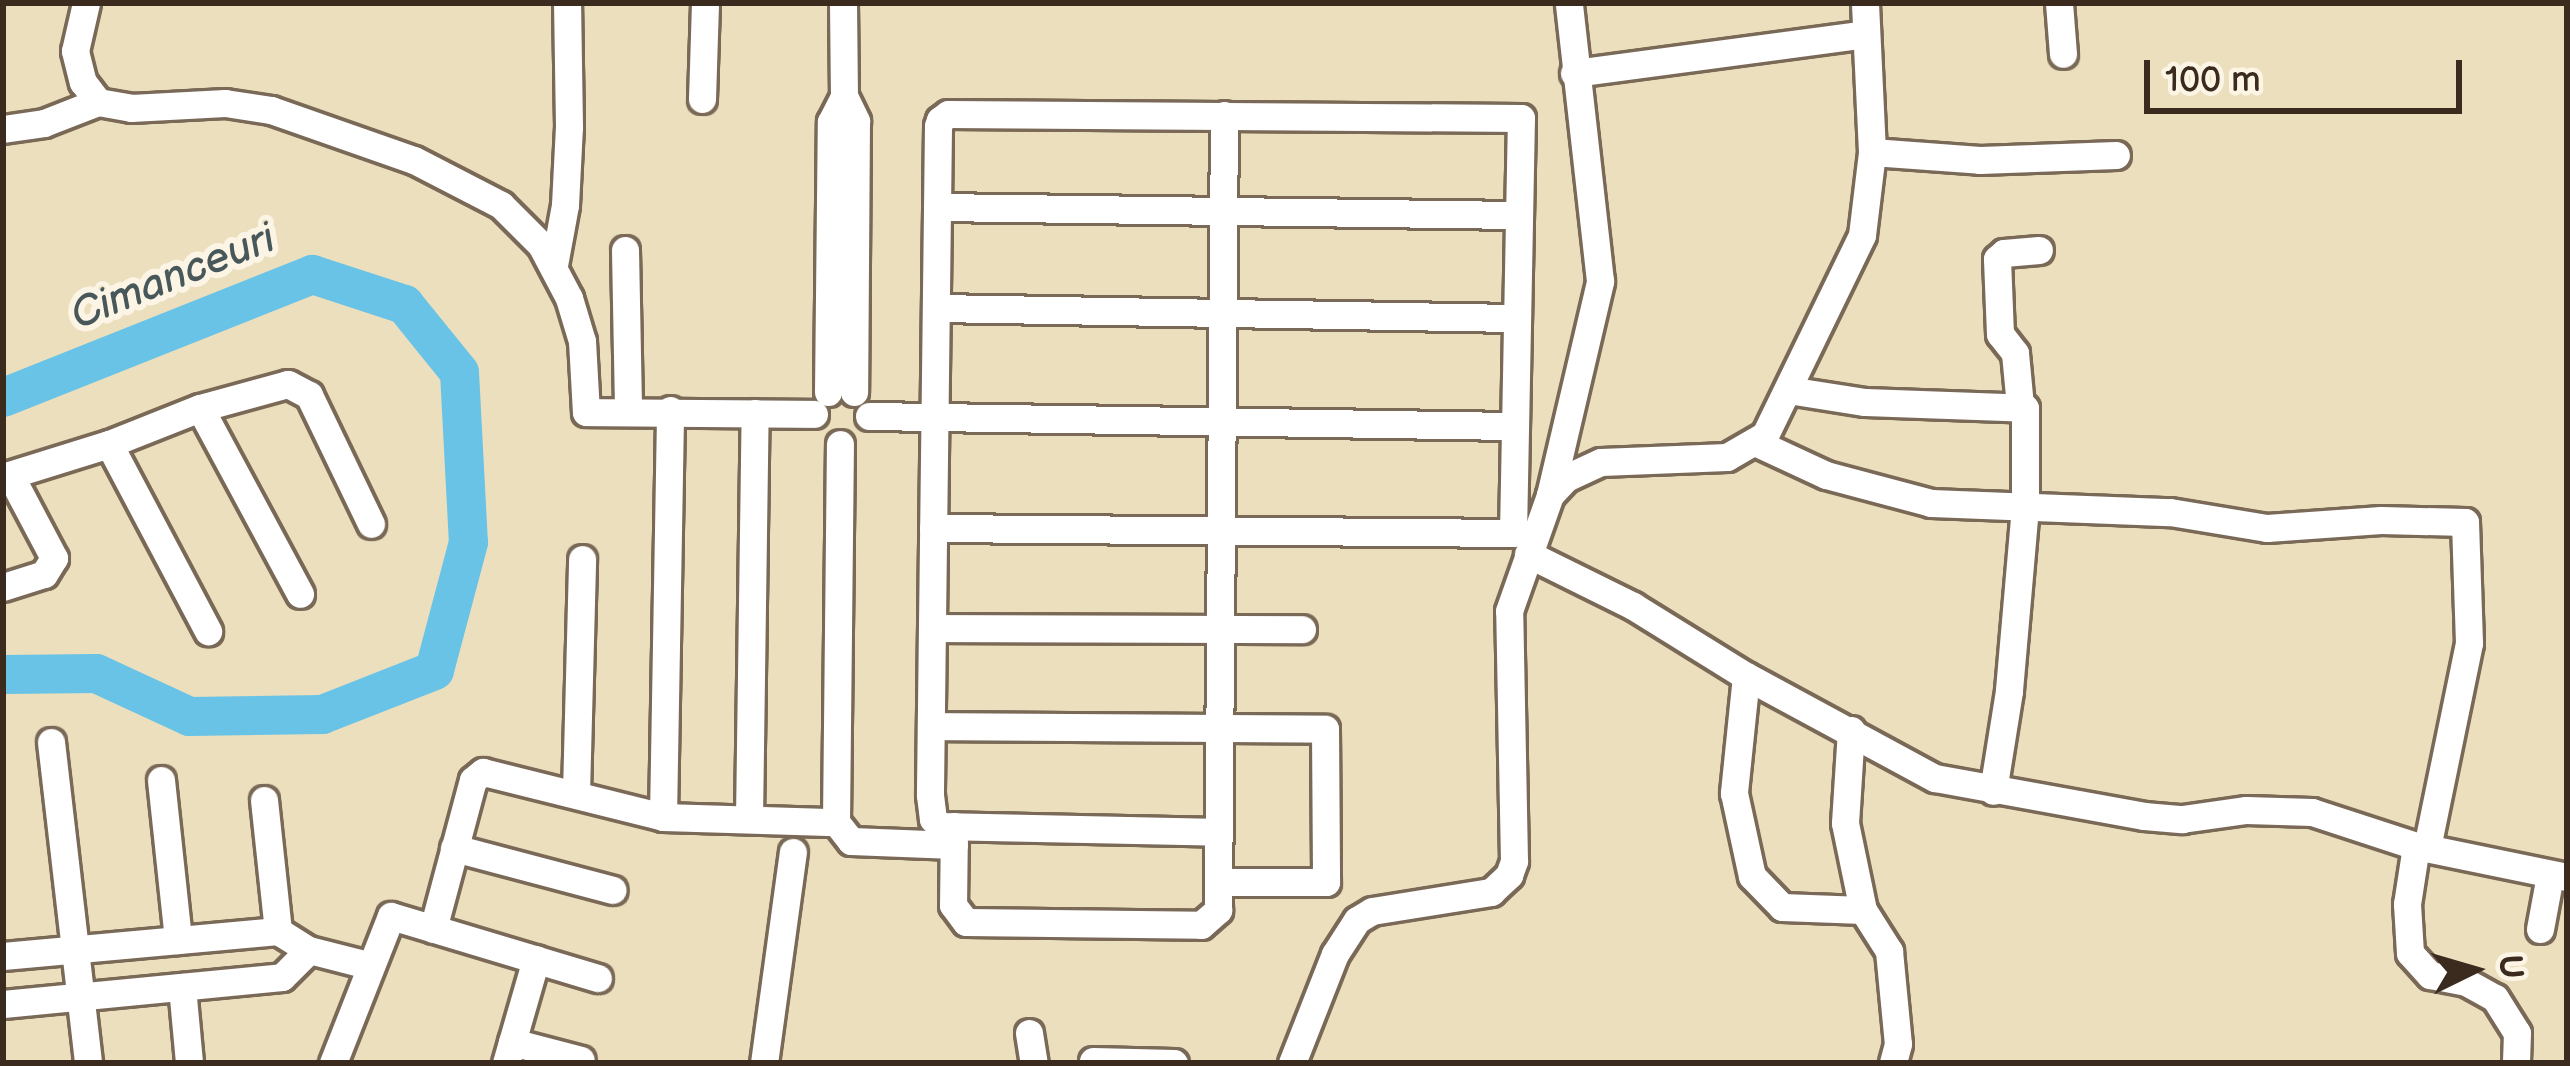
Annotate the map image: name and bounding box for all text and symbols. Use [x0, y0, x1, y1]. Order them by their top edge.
scale bar [2150, 36, 2468, 110]
text: 100 m [2165, 59, 2261, 102]
water label: Cimanceuri [64, 214, 282, 342]
north arrow [2414, 910, 2534, 1030]
text: U [2489, 953, 2531, 980]

